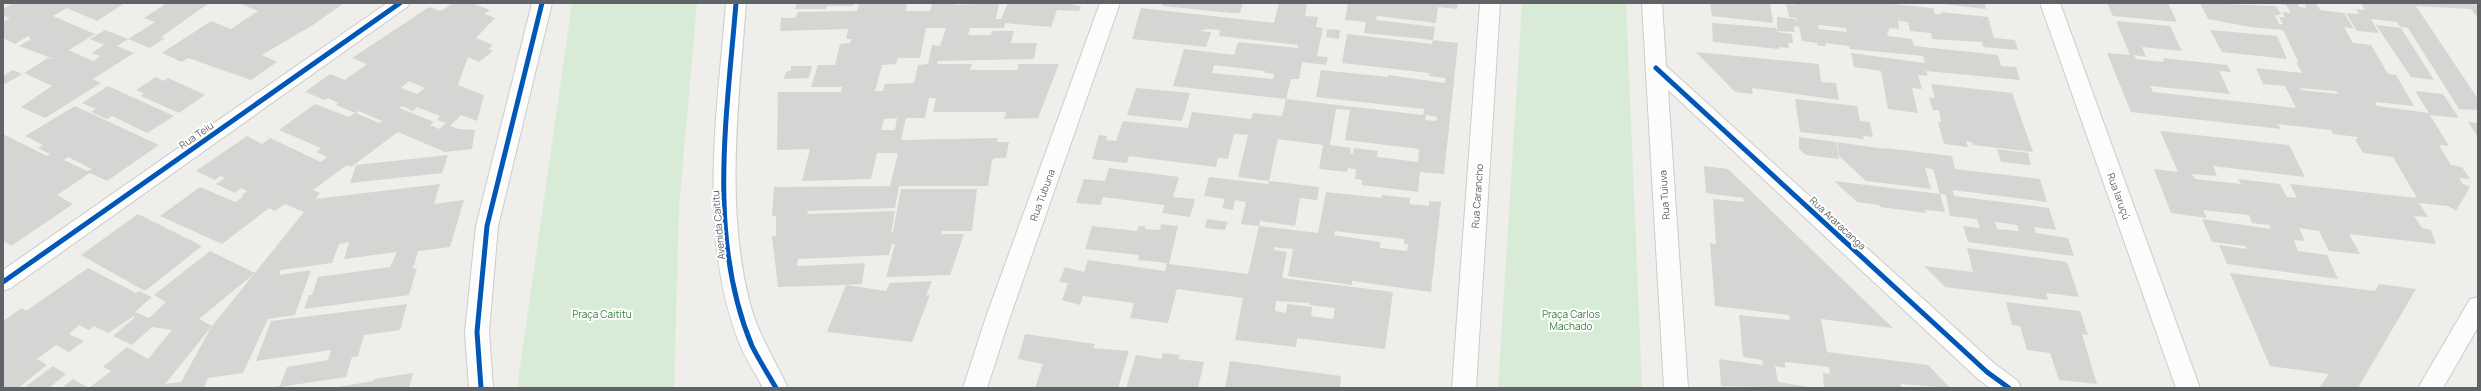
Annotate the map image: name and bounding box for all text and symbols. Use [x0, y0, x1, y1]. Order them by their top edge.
street label: Rua Teiu [176, 118, 216, 152]
street label: Rua Carancho [1468, 163, 1486, 229]
street label: Rua Tubuna [1026, 167, 1058, 223]
street label: Rua Tuiuva [1655, 170, 1673, 220]
street label: Rua Iaruçú [2104, 171, 2134, 221]
street label: Avenida Caititu [708, 190, 728, 260]
street label: Rua Araracanga [1807, 193, 1869, 253]
park label: Praça Caititu [572, 307, 632, 321]
park label: Praça Carlos Machado [1542, 307, 1600, 333]

